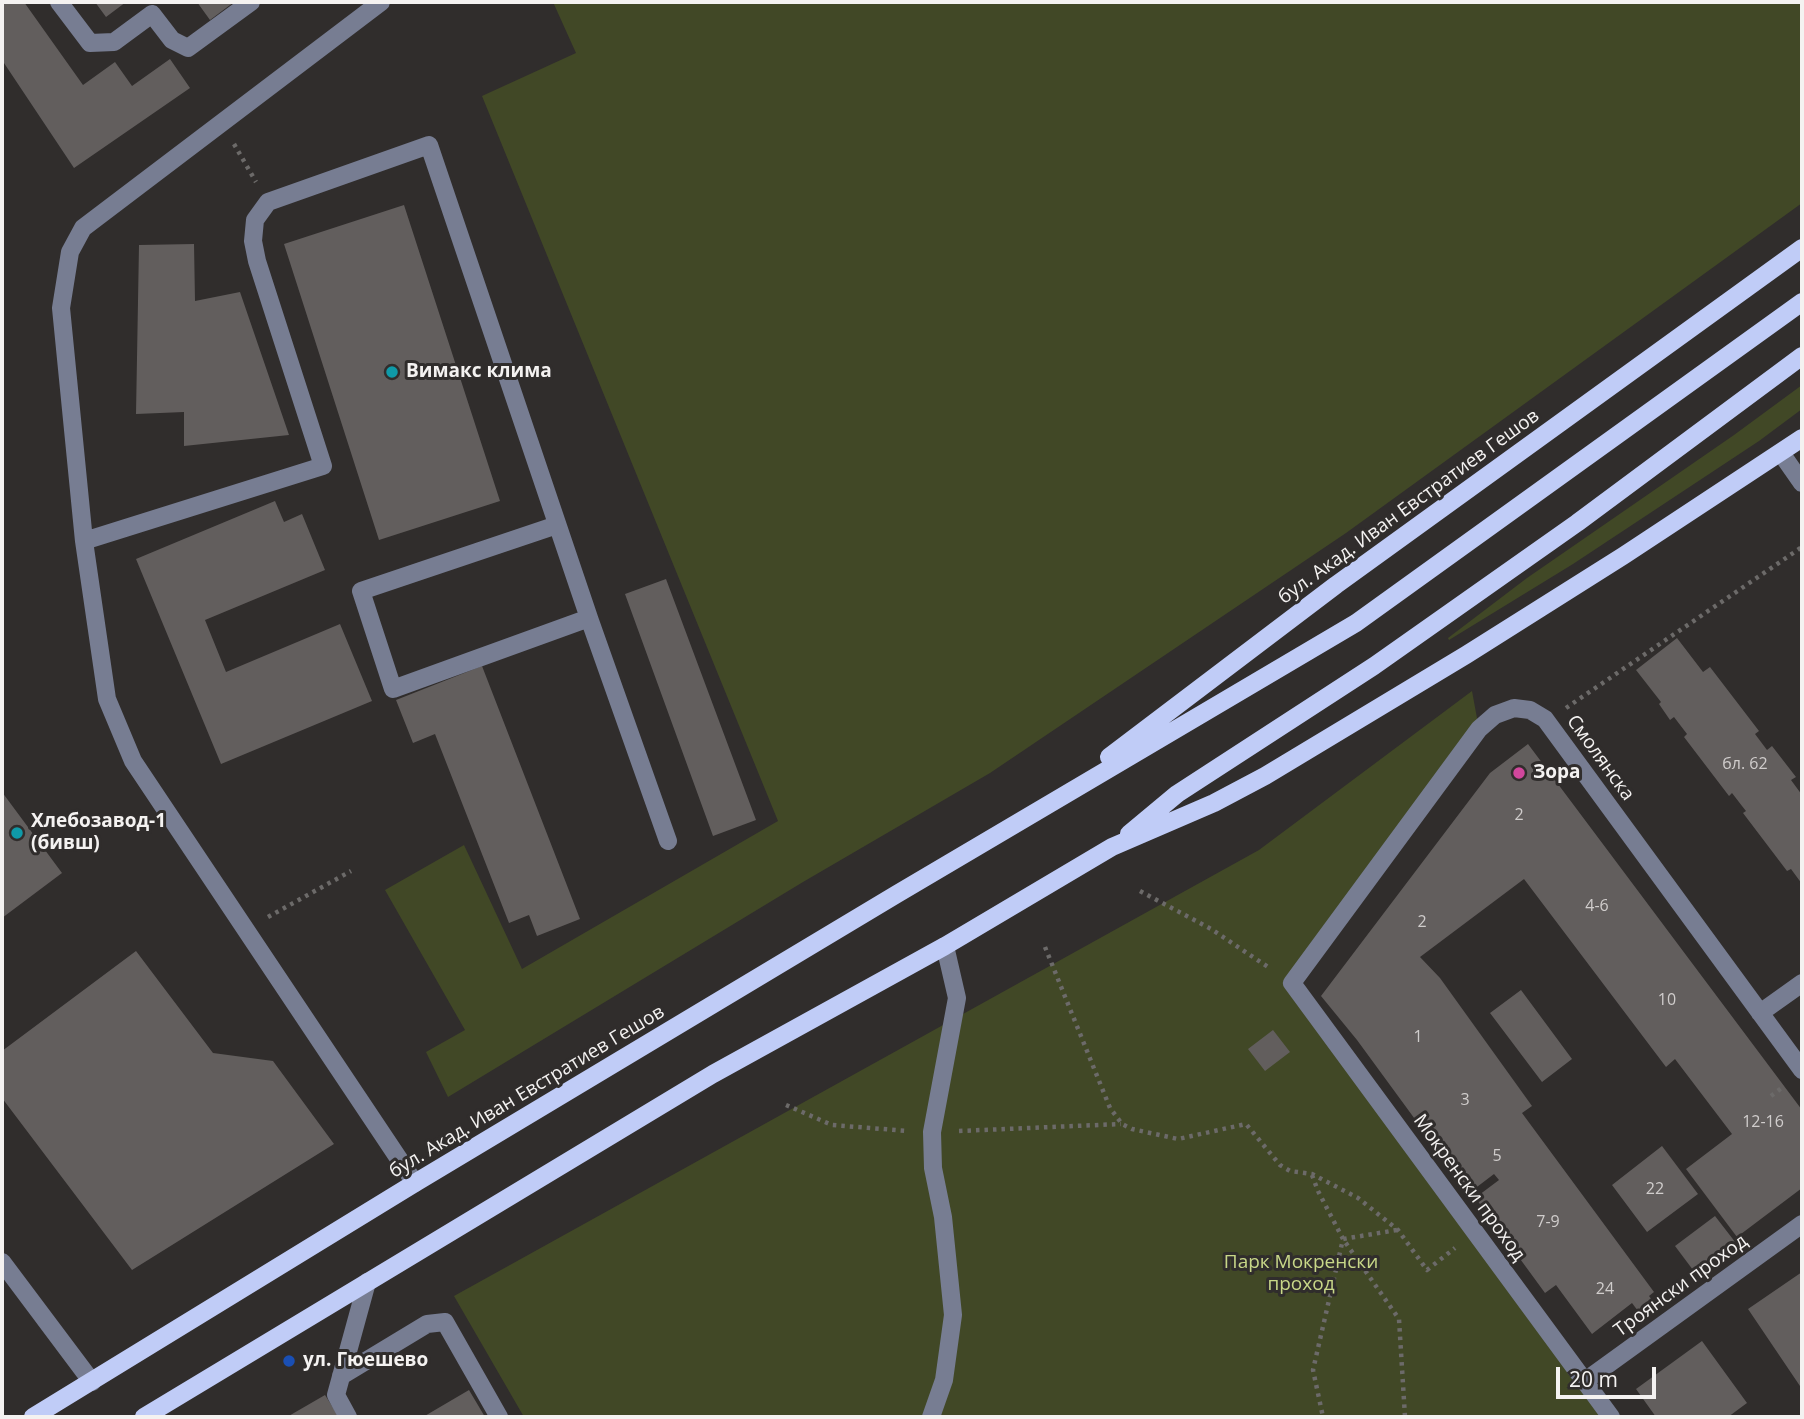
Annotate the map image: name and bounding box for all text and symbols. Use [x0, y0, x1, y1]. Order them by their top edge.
place label: Вимакс клима [406, 361, 552, 383]
marker: Вимакс клима [384, 364, 400, 380]
street label: бул. Акад. Иван Евстратиев Гешов [1274, 405, 1544, 609]
street label: Смолянска [1561, 711, 1639, 805]
house number: бл. 62 [1722, 754, 1768, 774]
place label: Зора [1533, 762, 1581, 784]
marker: Зора [1511, 765, 1527, 781]
house number: 2 [1514, 805, 1524, 825]
place label: Хлебозавод-1 (бивш) [31, 811, 166, 855]
marker: Хлебозавод-1 (бивш) [9, 825, 25, 841]
house number: 4-6 [1585, 896, 1609, 916]
house number: 2 [1417, 912, 1427, 932]
house number: 10 [1658, 990, 1676, 1010]
street label: бул. Акад. Иван Евстратиев Гешов [385, 1001, 669, 1183]
house number: 1 [1413, 1027, 1423, 1047]
house number: 3 [1460, 1090, 1470, 1110]
street label: Мокренски проход [1408, 1110, 1530, 1266]
house number: 12-16 [1742, 1112, 1784, 1132]
house number: 5 [1492, 1146, 1502, 1166]
house number: 22 [1646, 1179, 1664, 1199]
house number: 7-9 [1536, 1212, 1560, 1232]
street label: Троянски проход [1610, 1230, 1752, 1342]
park label: Парк Мокренски проход [1224, 1252, 1378, 1296]
house number: 24 [1596, 1279, 1614, 1299]
place label: ул. Гюешево [303, 1350, 428, 1372]
scale bar [1559, 1352, 1659, 1396]
marker: ул. Гюешево [281, 1353, 297, 1369]
text: 20 m [1569, 1365, 1618, 1393]

